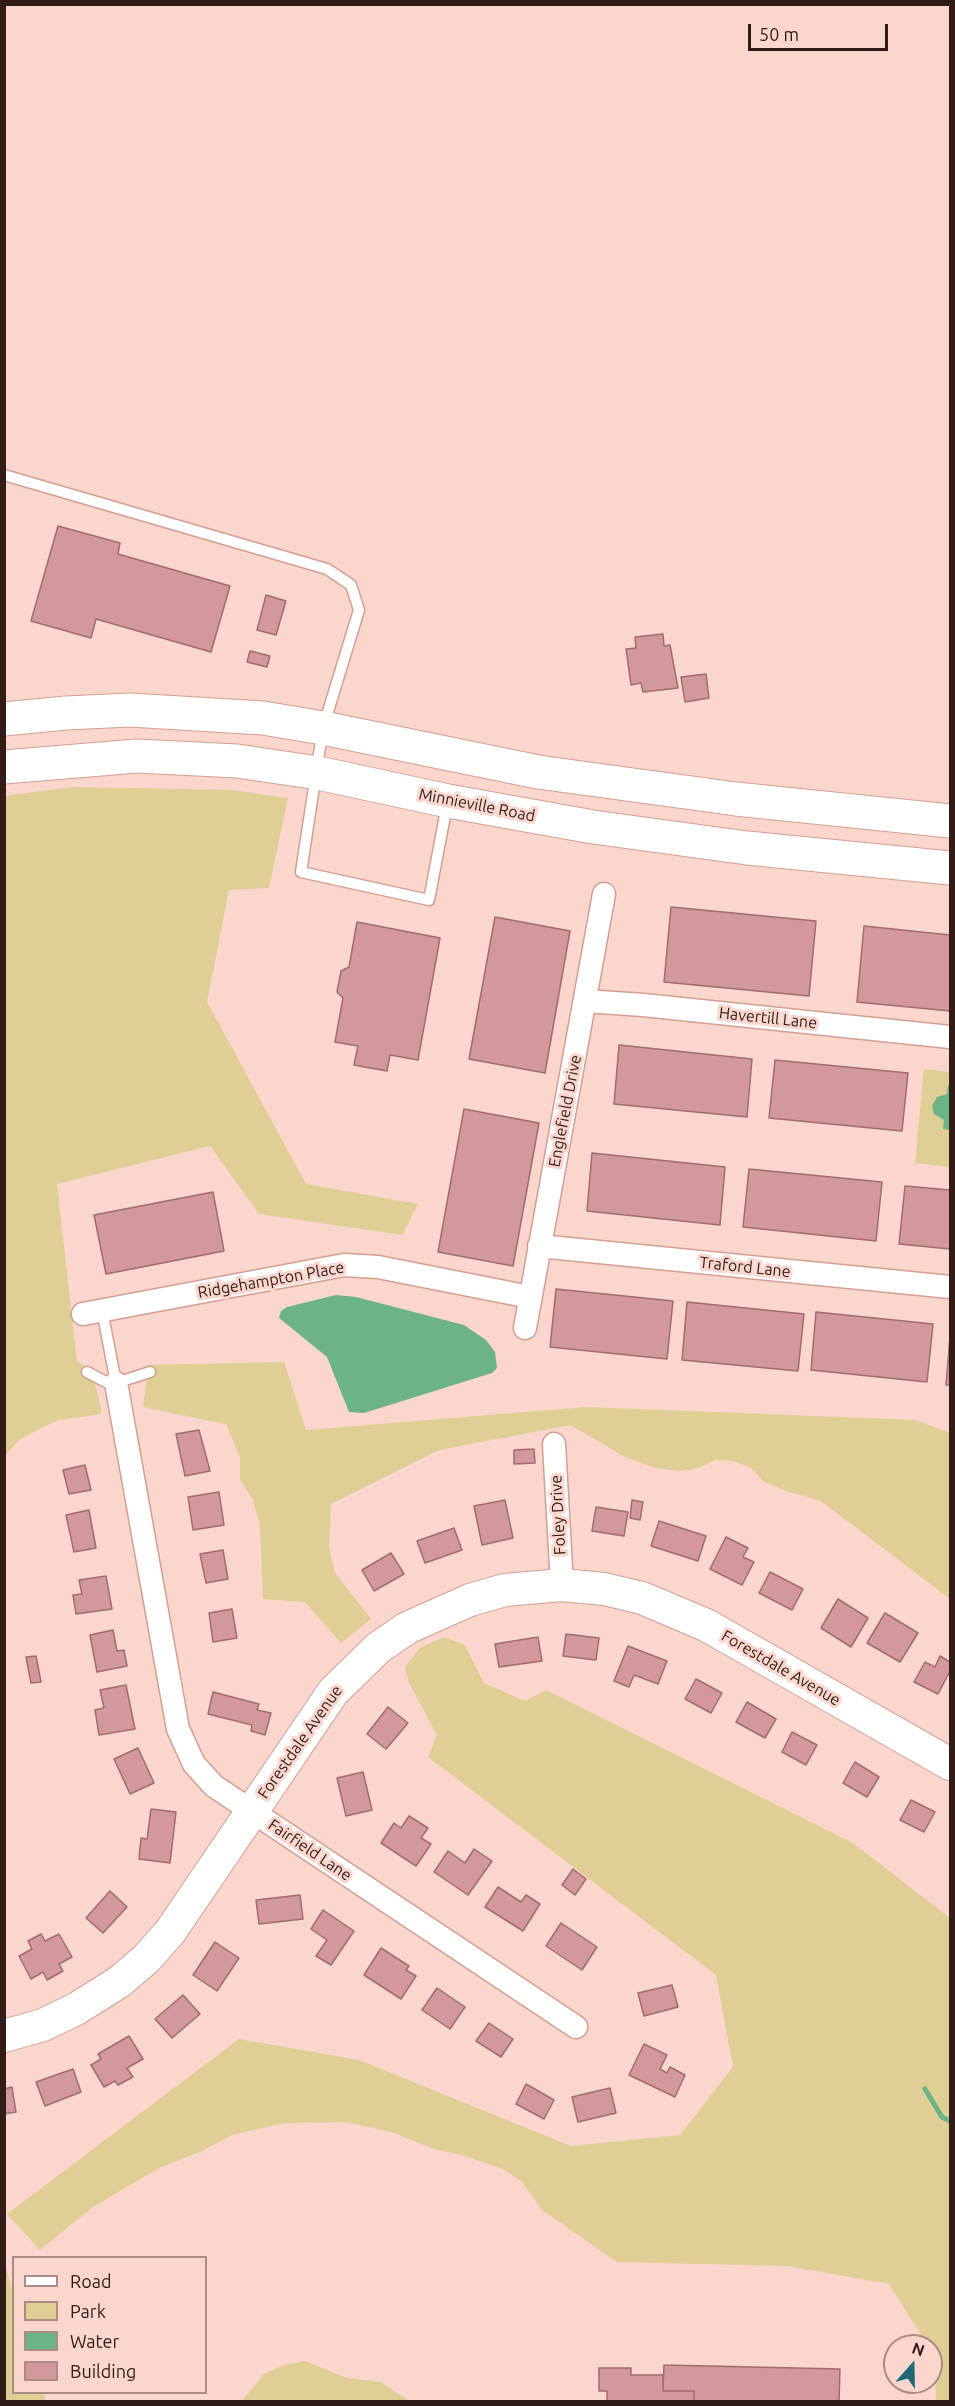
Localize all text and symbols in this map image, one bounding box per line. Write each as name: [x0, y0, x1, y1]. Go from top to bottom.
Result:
scale bar: [751, 12, 890, 50]
text: 50 m: [759, 24, 799, 44]
street label: Minnieville Road: [417, 784, 537, 826]
street label: Havertill Lane: [718, 1003, 818, 1033]
street label: Englefield Drive: [545, 1053, 585, 1169]
street label: Traford Lane: [699, 1253, 791, 1281]
street label: Ridgehampton Place: [196, 1258, 346, 1302]
street label: Foley Drive: [546, 1475, 570, 1555]
street label: Forestdale Avenue: [718, 1626, 844, 1710]
street label: Forestdale Avenue: [254, 1682, 346, 1802]
street label: Fairfield Lane: [265, 1815, 355, 1885]
legend: [12, 2256, 207, 2394]
text: Road: [70, 2271, 112, 2291]
text: Park: [70, 2301, 106, 2321]
text: Water: [70, 2331, 119, 2351]
north arrow: [883, 2334, 943, 2394]
text: N: [910, 2338, 927, 2359]
text: Building: [70, 2361, 136, 2381]

